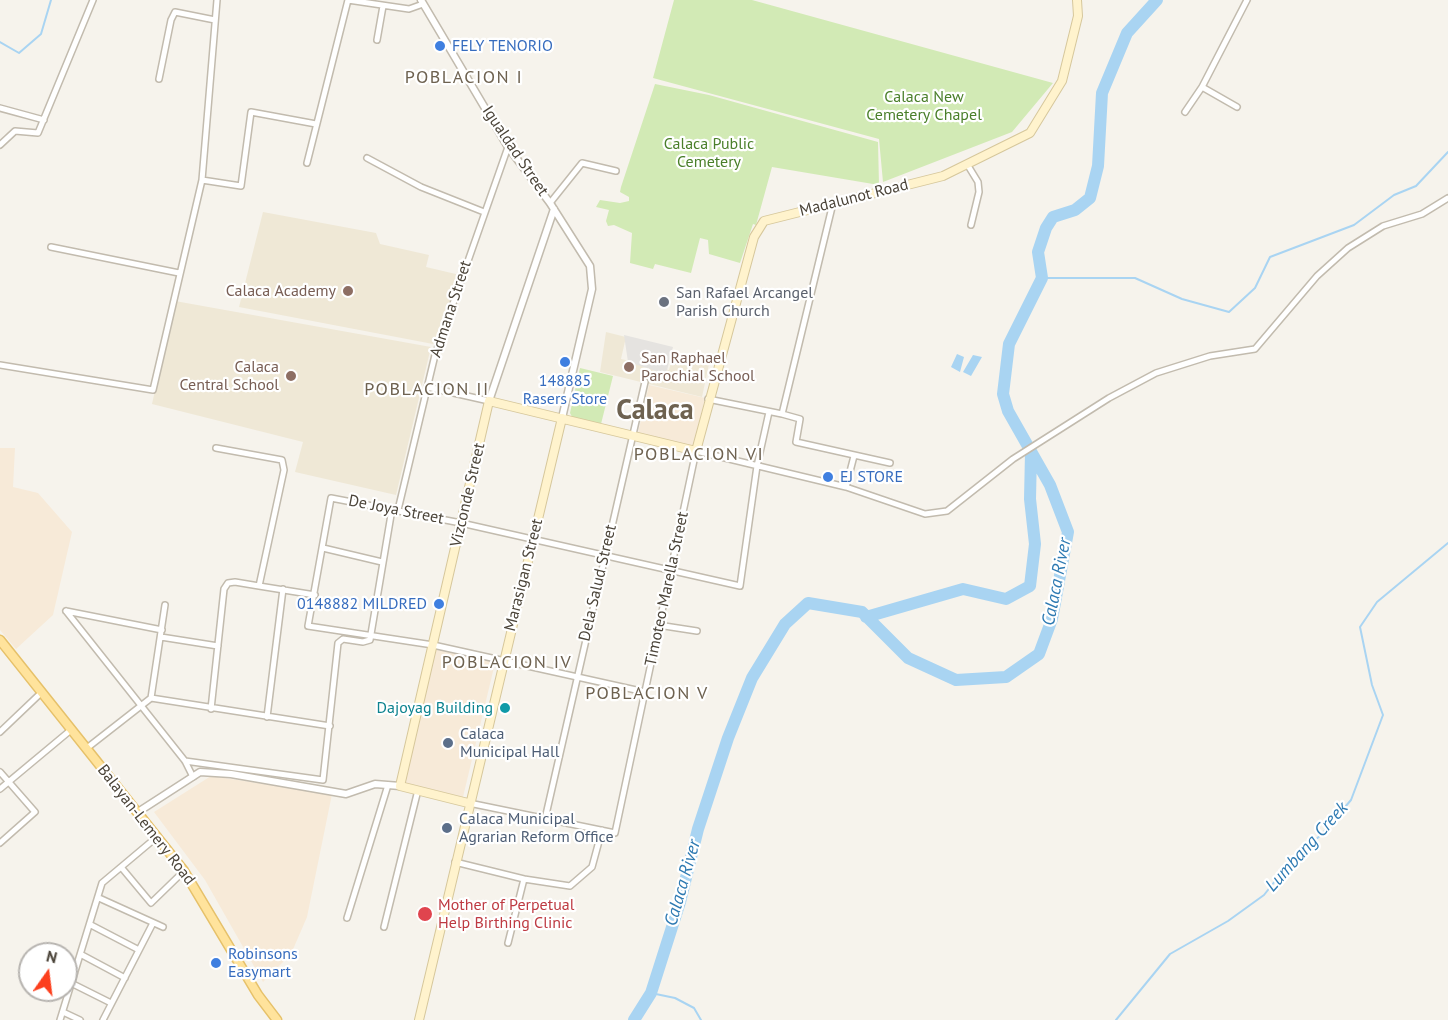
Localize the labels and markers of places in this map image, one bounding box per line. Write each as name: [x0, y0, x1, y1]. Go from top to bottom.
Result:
place label: FELY TENORIO: [452, 36, 553, 56]
marker: FELY TENORIO: [433, 39, 447, 53]
place label: Calaca Academy: [226, 281, 336, 301]
place label: San Rafael Arcangel Parish Church: [676, 283, 813, 321]
marker: Calaca Academy: [341, 284, 355, 298]
marker: San Rafael Arcangel Parish Church: [657, 295, 671, 309]
place label: San Raphael Parochial School: [641, 348, 755, 386]
marker: 148885 Rasers Store: [558, 355, 572, 369]
place label: Calaca Central School: [180, 357, 279, 395]
marker: San Raphael Parochial School: [622, 360, 636, 374]
marker: Calaca Central School: [284, 369, 298, 383]
place label: 148885 Rasers Store: [523, 371, 607, 409]
place label: EJ STORE: [840, 467, 903, 487]
marker: EJ STORE: [821, 470, 835, 484]
place label: 0148882 MILDRED: [297, 594, 427, 614]
marker: 0148882 MILDRED: [432, 597, 446, 611]
place label: Dajoyag Building: [377, 698, 493, 718]
marker: Dajoyag Building: [498, 701, 512, 715]
place label: Calaca Municipal Hall: [460, 724, 559, 762]
marker: Calaca Municipal Hall: [441, 736, 455, 750]
place label: Calaca Municipal Agrarian Reform Office: [459, 809, 614, 847]
marker: Calaca Municipal Agrarian Reform Office: [440, 821, 454, 835]
place label: Mother of Perpetual Help Birthing Clinic: [438, 895, 574, 933]
marker: Mother of Perpetual Help Birthing Clinic: [416, 905, 434, 923]
place label: Robinsons Easymart: [228, 944, 298, 982]
marker: Robinsons Easymart: [209, 956, 223, 970]

